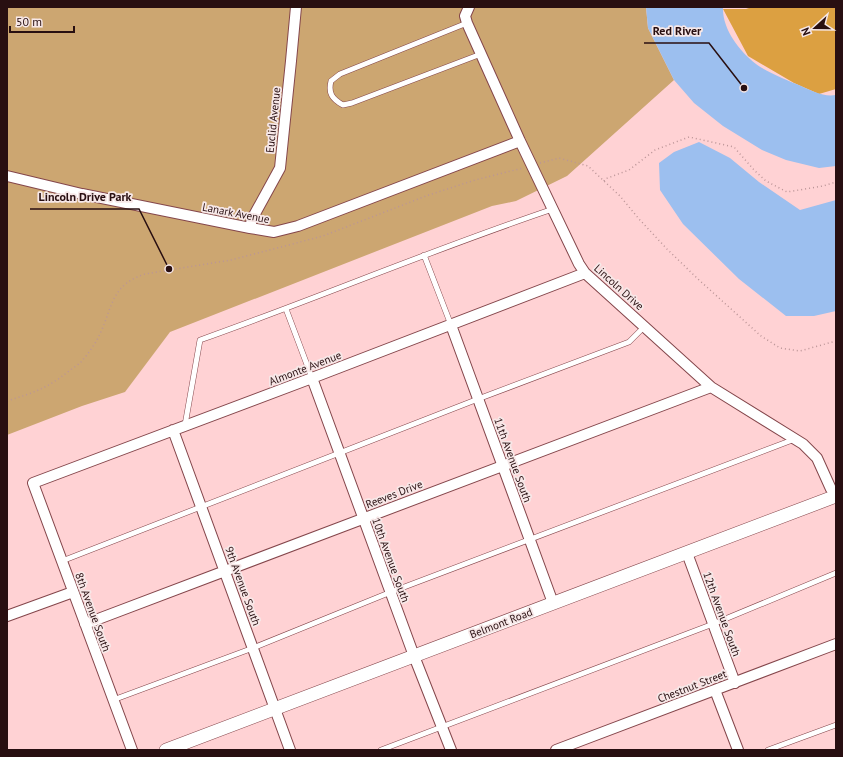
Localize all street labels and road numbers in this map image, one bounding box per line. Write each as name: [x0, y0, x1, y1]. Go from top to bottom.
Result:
street label: Euclid Avenue: [263, 86, 283, 153]
street label: Lanark Avenue: [201, 200, 271, 226]
street label: Lincoln Drive: [591, 261, 647, 313]
street label: Almonte Avenue: [267, 348, 344, 388]
street label: 11th Avenue South: [491, 416, 535, 504]
street label: Reeves Drive: [364, 477, 425, 511]
street label: 10th Avenue South: [369, 516, 413, 604]
street label: 9th Avenue South: [222, 545, 264, 627]
street label: 12th Avenue South: [700, 570, 744, 658]
street label: 8th Avenue South: [72, 571, 114, 653]
street label: Belmont Road: [468, 605, 534, 641]
street label: Chestnut Street: [655, 666, 729, 706]

